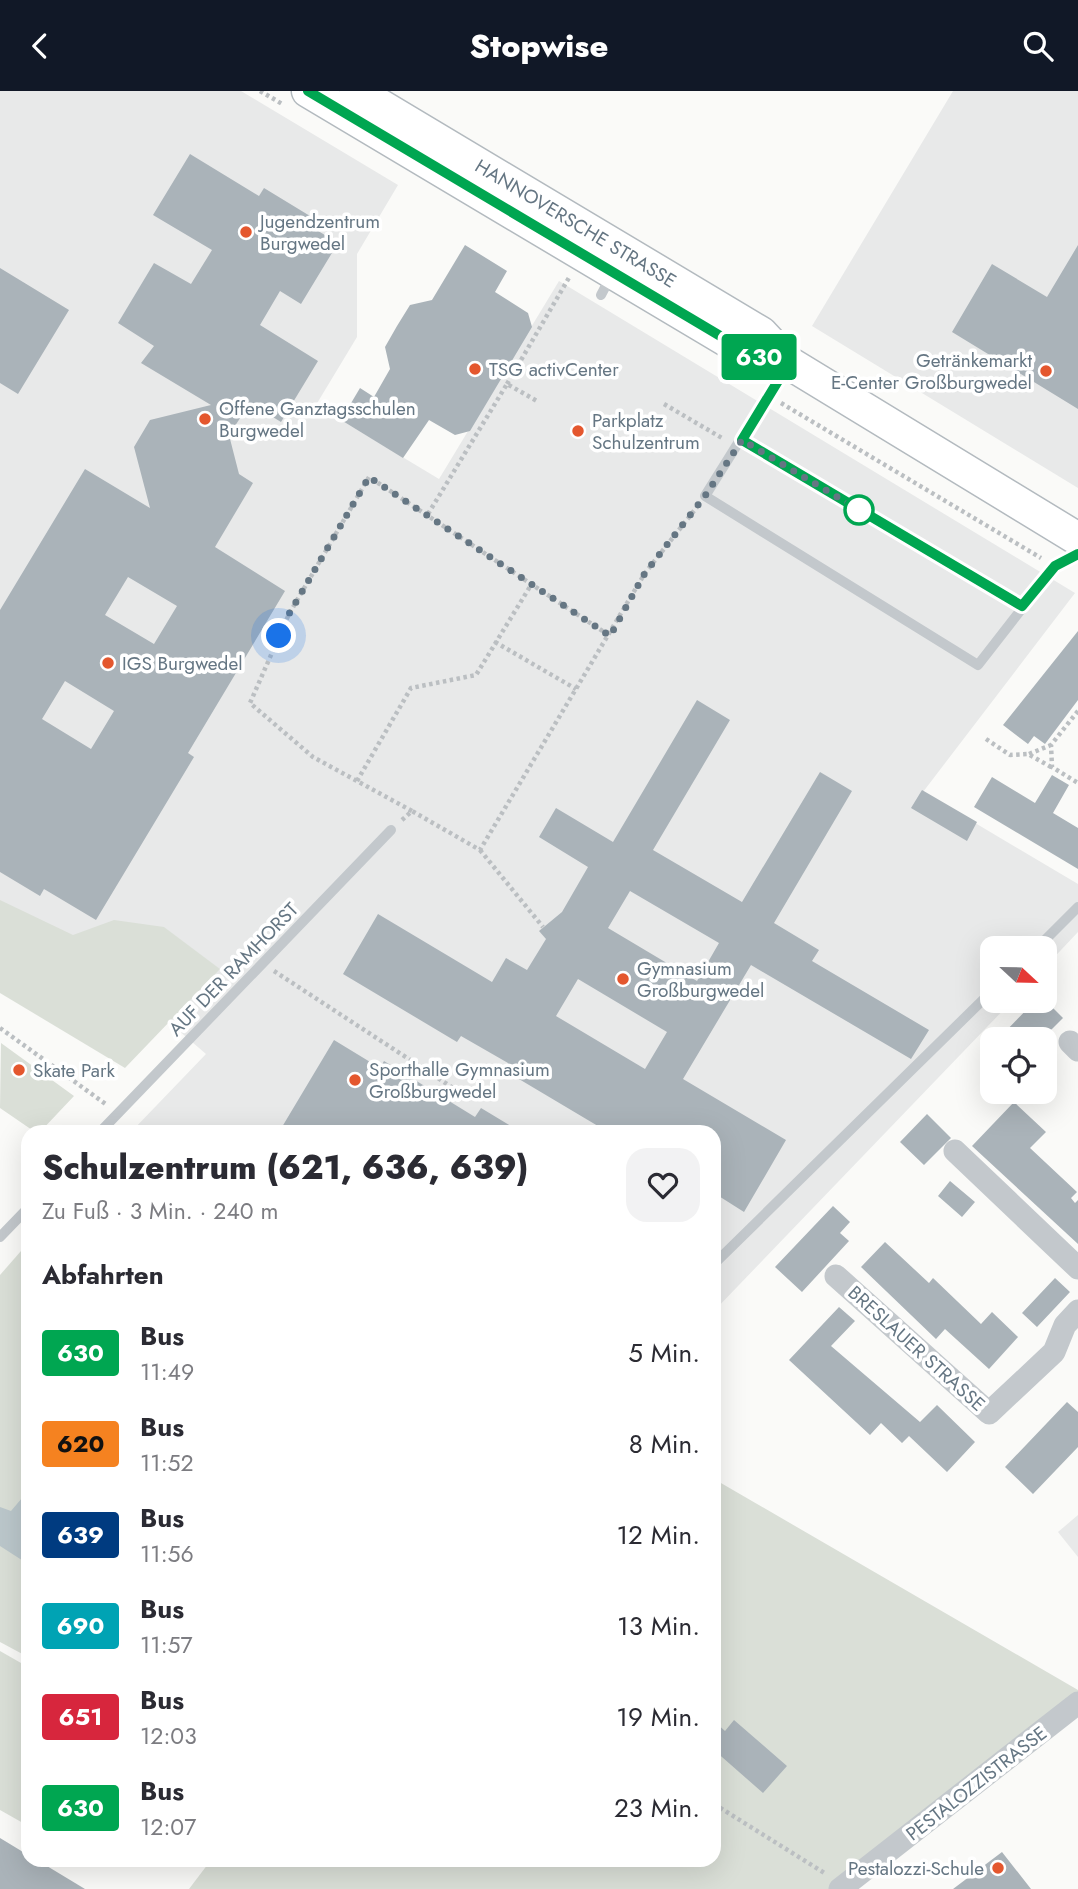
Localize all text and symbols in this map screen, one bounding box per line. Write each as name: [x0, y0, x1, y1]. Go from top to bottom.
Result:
text: Stopwise: [470, 23, 608, 69]
icon: back: [21, 27, 59, 65]
icon: search: [1019, 27, 1057, 65]
street label: HANNOVERSCHE STRASSE: [470, 152, 681, 294]
place label: Jugendzentrum Burgwedel: [257, 208, 380, 257]
marker: Jugendzentrum Burgwedel: [238, 224, 254, 240]
line badge: 630: [719, 334, 799, 380]
text: 630: [736, 339, 782, 374]
place label: Getränkemarkt E-Center Großburgwedel: [831, 347, 1032, 396]
place label: TSG activCenter: [489, 356, 619, 383]
marker: TSG activCenter: [467, 361, 483, 377]
marker: Getränkemarkt E-Center Großburgwedel: [1038, 363, 1054, 379]
place label: Offene Ganztagsschulen Burgwedel: [219, 395, 416, 444]
place label: Parkplatz Schulzentrum: [592, 407, 700, 456]
marker: Offene Ganztagsschulen Burgwedel: [197, 411, 213, 427]
marker: Parkplatz Schulzentrum: [570, 423, 586, 439]
unlabelled marker: [844, 495, 874, 525]
your location: [261, 618, 296, 653]
place label: IGS Burgwedel: [122, 650, 243, 677]
marker: IGS Burgwedel: [100, 655, 116, 671]
street label: AUF DER RAMHORST: [162, 896, 304, 1042]
north arrow: [980, 936, 1057, 1013]
map controls: [980, 936, 1057, 1104]
place label: Gymnasium Großburgwedel: [637, 955, 764, 1004]
marker: Gymnasium Großburgwedel: [615, 971, 631, 987]
button: locate: [980, 1027, 1057, 1104]
place label: Sporthalle Gymnasium Großburgwedel: [369, 1056, 550, 1105]
place label: Skate Park: [33, 1057, 115, 1084]
marker: Skate Park: [11, 1062, 27, 1078]
marker: Sporthalle Gymnasium Großburgwedel: [347, 1072, 363, 1088]
text: Schulzentrum (621, 636, 639): [42, 1144, 528, 1191]
button: heart: [626, 1148, 700, 1222]
text: Zu Fuß · 3 Min. · 240 m: [42, 1194, 279, 1228]
text: Abfahrten: [42, 1256, 164, 1294]
street label: BRESLAUER STRASSE: [842, 1279, 991, 1417]
text: Bus: [140, 1317, 184, 1355]
text: 5 Min.: [628, 1334, 700, 1372]
text: 630: [57, 1335, 104, 1370]
text: 11:49: [140, 1355, 194, 1389]
text: Bus: [140, 1408, 184, 1446]
text: 8 Min.: [629, 1425, 700, 1463]
text: 620: [57, 1426, 104, 1461]
text: 11:52: [140, 1446, 194, 1480]
text: Bus: [140, 1499, 184, 1537]
text: 12 Min.: [616, 1516, 700, 1554]
text: 639: [57, 1517, 104, 1552]
text: 11:56: [140, 1537, 194, 1571]
text: Bus: [140, 1590, 184, 1628]
text: 13 Min.: [617, 1607, 700, 1645]
text: 690: [57, 1608, 105, 1643]
text: 11:57: [140, 1628, 193, 1662]
text: Bus: [140, 1681, 184, 1719]
text: 19 Min.: [616, 1698, 700, 1736]
text: 651: [59, 1699, 102, 1734]
text: 12:03: [140, 1719, 197, 1753]
street label: PESTALOZZISTRASSE: [900, 1720, 1052, 1847]
text: Bus: [140, 1772, 184, 1810]
text: 23 Min.: [614, 1789, 700, 1827]
text: 630: [57, 1790, 104, 1825]
text: 12:07: [140, 1810, 196, 1844]
place label: Pestalozzi-Schule: [848, 1855, 984, 1882]
marker: Pestalozzi-Schule: [990, 1860, 1006, 1876]

